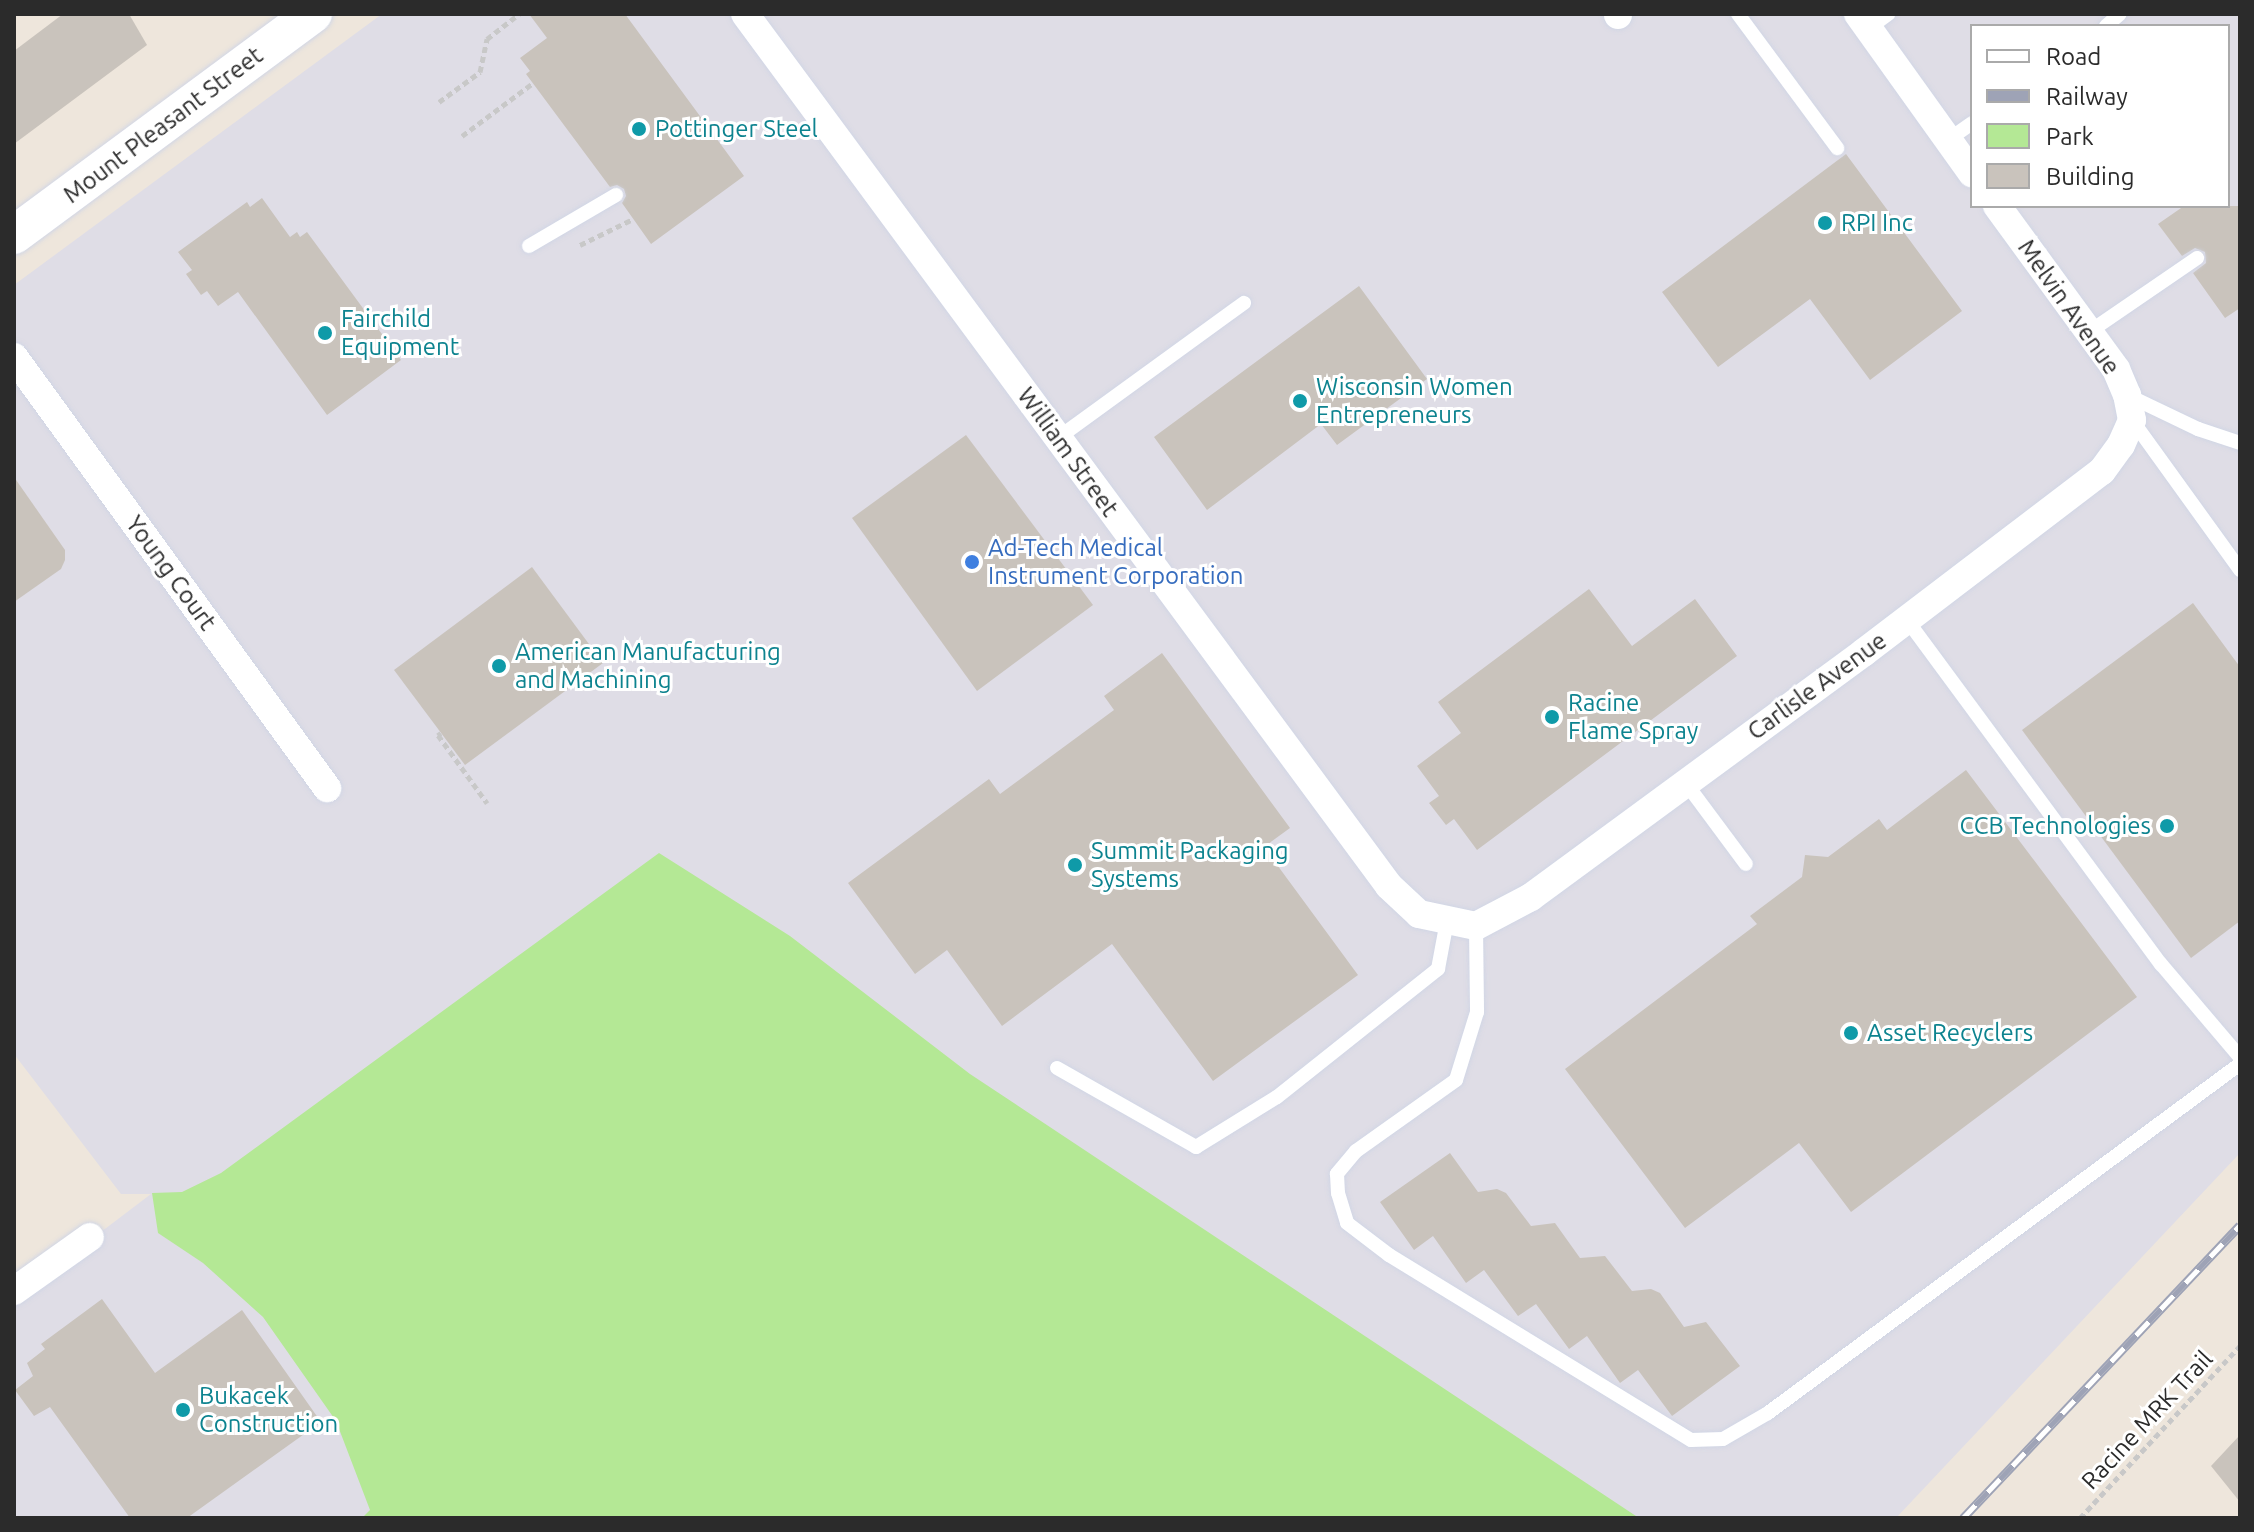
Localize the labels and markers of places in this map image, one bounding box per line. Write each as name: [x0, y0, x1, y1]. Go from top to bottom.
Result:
place label: Pottinger Steel: [655, 115, 818, 143]
marker: Pottinger Steel: [630, 120, 648, 138]
place label: RPI Inc: [1841, 209, 1913, 237]
marker: RPI Inc: [1816, 214, 1834, 232]
place label: Fairchild Equipment: [341, 305, 459, 361]
marker: Fairchild Equipment: [316, 324, 334, 342]
place label: Wisconsin Women Entrepreneurs: [1316, 373, 1513, 429]
marker: Wisconsin Women Entrepreneurs: [1291, 392, 1309, 410]
place label: Ad-Tech Medical Instrument Corporation: [988, 534, 1243, 590]
marker: Ad-Tech Medical Instrument Corporation: [963, 553, 981, 571]
place label: American Manufacturing and Machining: [515, 638, 781, 694]
marker: American Manufacturing and Machining: [490, 657, 508, 675]
place label: Racine Flame Spray: [1568, 689, 1698, 745]
marker: Racine Flame Spray: [1543, 708, 1561, 726]
place label: CCB Technologies: [1959, 812, 2151, 840]
marker: CCB Technologies: [2158, 817, 2176, 835]
place label: Summit Packaging Systems: [1091, 837, 1289, 893]
marker: Summit Packaging Systems: [1066, 856, 1084, 874]
place label: Asset Recyclers: [1867, 1019, 2033, 1047]
marker: Asset Recyclers: [1842, 1024, 1860, 1042]
place label: Bukacek Construction: [199, 1382, 338, 1438]
marker: Bukacek Construction: [174, 1401, 192, 1419]

